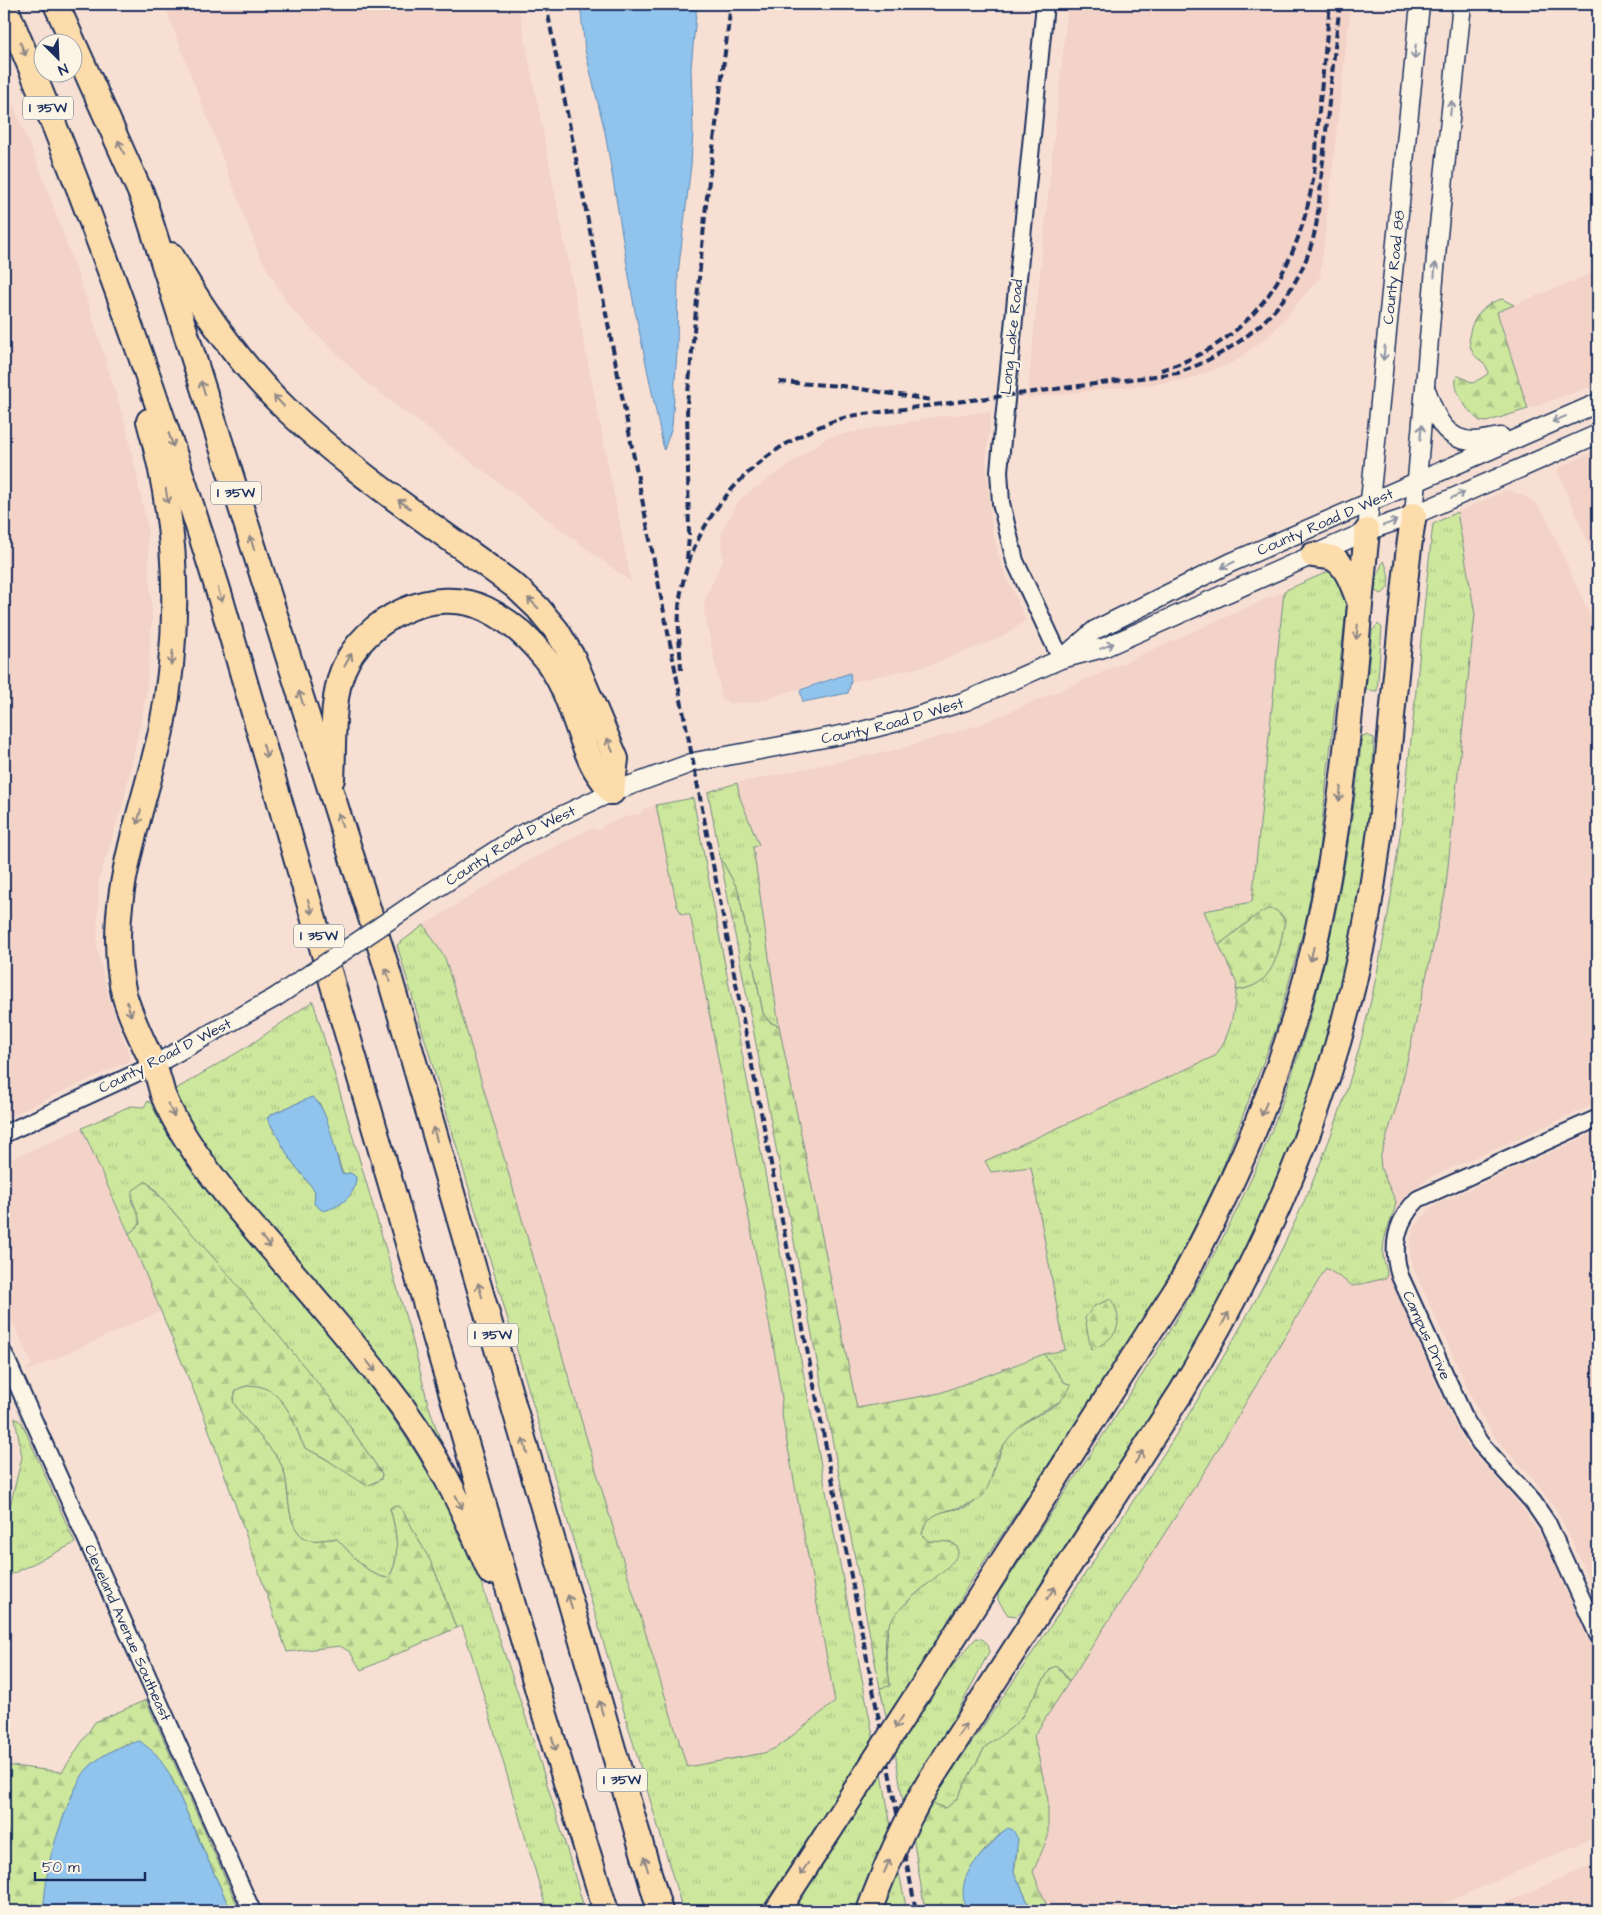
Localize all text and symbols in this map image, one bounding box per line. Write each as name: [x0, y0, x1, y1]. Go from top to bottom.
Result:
north arrow: [32, 32, 82, 82]
one-way arrow: [19, 41, 29, 56]
one-way arrow: [1410, 44, 1420, 60]
text: N: [55, 58, 71, 80]
road number: I 35W: [23, 96, 73, 120]
one-way arrow: [1446, 101, 1456, 117]
one-way arrow: [115, 140, 125, 155]
street label: County Road 88: [1377, 209, 1410, 325]
one-way arrow: [1430, 262, 1440, 278]
street label: Long Lake Road: [996, 278, 1030, 396]
one-way arrow: [1379, 345, 1389, 361]
one-way arrow: [197, 380, 207, 396]
one-way arrow: [273, 395, 285, 408]
one-way arrow: [1552, 415, 1567, 425]
one-way arrow: [1416, 424, 1426, 440]
one-way arrow: [167, 432, 176, 447]
road number: I 35W: [211, 482, 261, 504]
street label: County Road D West: [1254, 483, 1396, 561]
one-way arrow: [162, 488, 172, 504]
one-way arrow: [1450, 489, 1465, 499]
one-way arrow: [397, 499, 411, 509]
one-way arrow: [1382, 518, 1398, 527]
one-way arrow: [246, 535, 256, 551]
one-way arrow: [1221, 560, 1236, 570]
one-way arrow: [215, 587, 225, 603]
one-way arrow: [527, 597, 539, 609]
one-way arrow: [1352, 624, 1362, 640]
one-way arrow: [1099, 641, 1115, 650]
one-way arrow: [167, 650, 177, 666]
one-way arrow: [344, 654, 354, 668]
one-way arrow: [295, 690, 305, 706]
street label: County Road D West: [819, 692, 966, 749]
one-way arrow: [604, 738, 614, 753]
one-way arrow: [261, 743, 270, 759]
one-way arrow: [1335, 785, 1345, 801]
street label: County Road D West: [441, 800, 579, 891]
one-way arrow: [134, 808, 143, 824]
one-way arrow: [334, 812, 344, 828]
one-way arrow: [306, 899, 316, 915]
road number: I 35W: [294, 924, 344, 948]
one-way arrow: [1307, 945, 1316, 961]
one-way arrow: [383, 967, 393, 983]
one-way arrow: [125, 1001, 135, 1017]
street label: County Road D West: [95, 1013, 235, 1099]
one-way arrow: [1259, 1101, 1268, 1116]
one-way arrow: [166, 1103, 176, 1118]
one-way arrow: [429, 1126, 439, 1142]
one-way arrow: [260, 1235, 272, 1248]
one-way arrow: [474, 1282, 484, 1298]
street label: Campus Drive: [1398, 1287, 1456, 1383]
one-way arrow: [1220, 1312, 1230, 1327]
road number: I 35W: [468, 1324, 518, 1346]
one-way arrow: [365, 1359, 376, 1372]
one-way arrow: [519, 1438, 529, 1454]
one-way arrow: [1134, 1450, 1144, 1464]
one-way arrow: [455, 1494, 464, 1509]
street label: Cleveland Avenue Southeast: [79, 1541, 177, 1724]
one-way arrow: [1046, 1587, 1056, 1601]
one-way arrow: [565, 1594, 575, 1610]
one-way arrow: [595, 1701, 605, 1717]
one-way arrow: [894, 1715, 904, 1729]
one-way arrow: [957, 1723, 967, 1737]
one-way arrow: [550, 1736, 560, 1752]
road number: I 35W: [597, 1768, 647, 1792]
scale bar: [35, 1850, 145, 1882]
text: 50 m: [42, 1857, 80, 1878]
one-way arrow: [641, 1857, 651, 1873]
one-way arrow: [882, 1859, 892, 1874]
one-way arrow: [799, 1862, 810, 1876]

